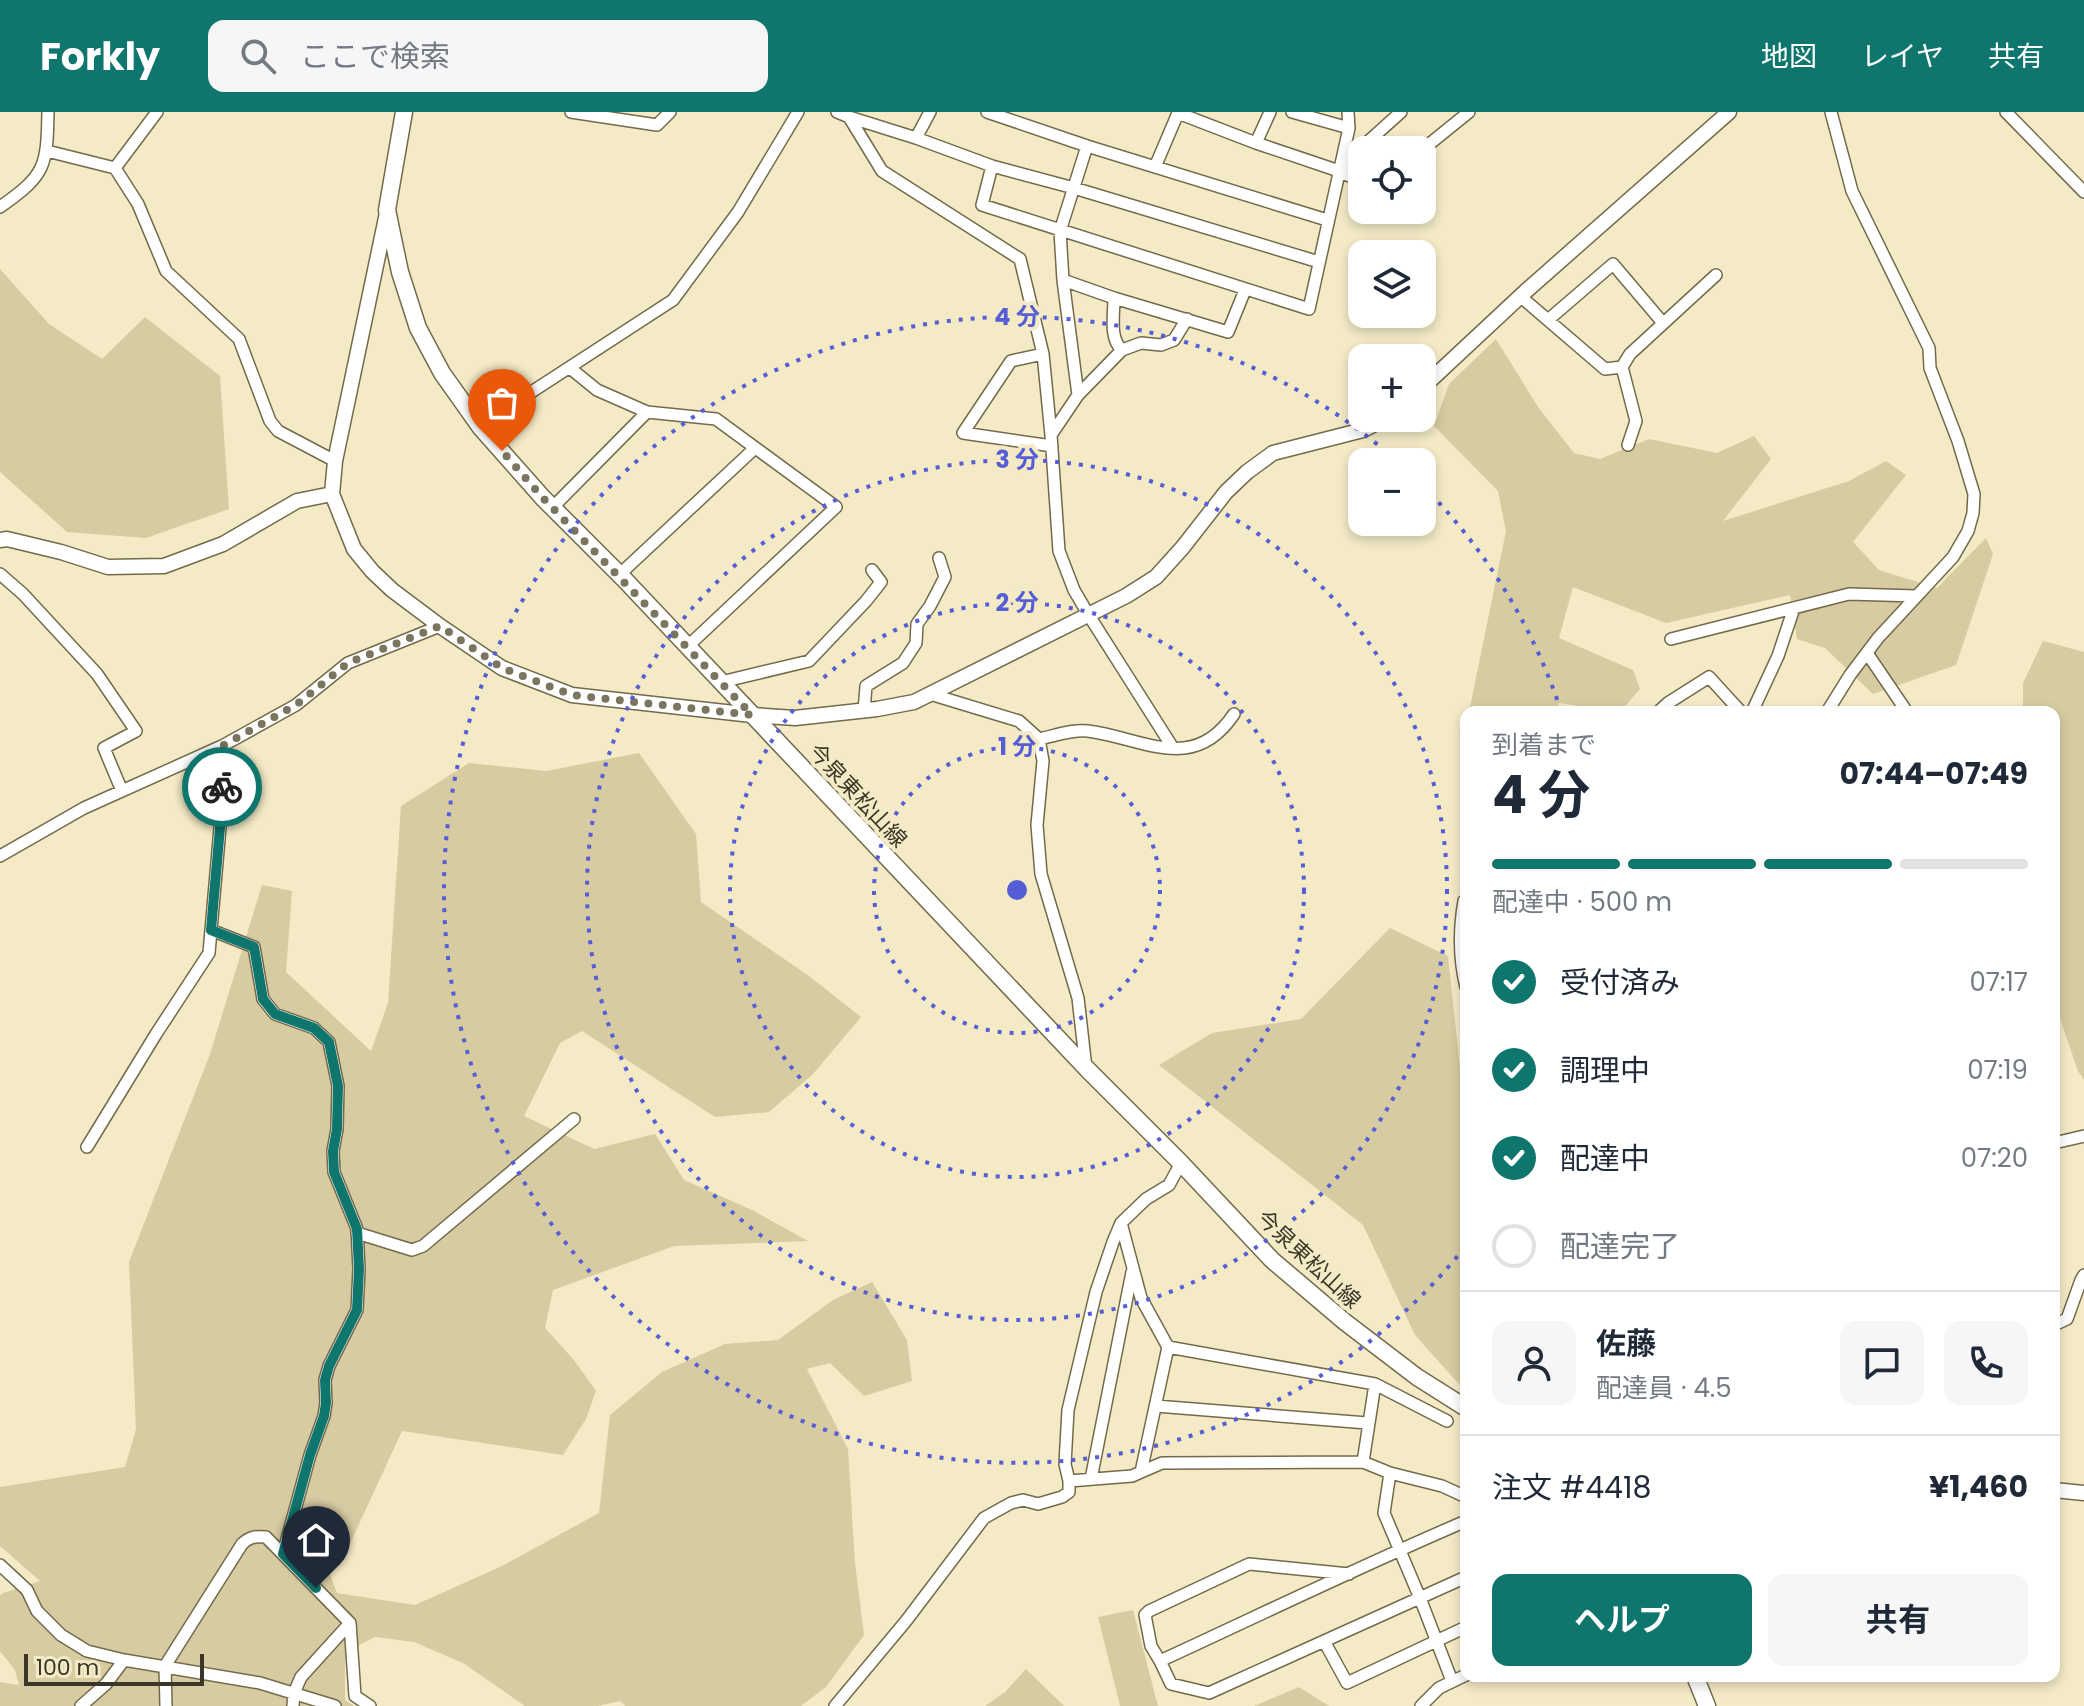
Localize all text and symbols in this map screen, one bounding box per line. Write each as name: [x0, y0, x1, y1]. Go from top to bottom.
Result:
search box: [208, 20, 768, 92]
text: Forkly: [40, 30, 160, 83]
icon: search: [236, 34, 280, 78]
text: ここで検索: [300, 35, 450, 78]
text: 地図: [1761, 37, 1817, 76]
text: レイヤ: [1861, 37, 1944, 76]
text: 共有: [1988, 37, 2044, 76]
map controls: [1348, 136, 1436, 536]
button: locate: [1348, 136, 1436, 224]
button: layers: [1348, 240, 1436, 328]
text: 4 分: [994, 300, 1040, 333]
button: +: [1348, 344, 1436, 432]
pin: [468, 369, 536, 451]
icon: bag: [480, 381, 524, 425]
text: 3 分: [995, 443, 1039, 476]
button: −: [1348, 448, 1436, 536]
text: 2 分: [996, 586, 1038, 619]
text: 到着まで: [1492, 727, 1596, 763]
text: 1 分: [998, 730, 1036, 763]
street label: 今泉東松山線: [801, 736, 914, 854]
courier: [182, 747, 262, 827]
text: 07:44–07:49: [1840, 752, 2028, 795]
text: 4 分: [1492, 758, 1590, 831]
icon: bike: [200, 765, 244, 809]
centre of rings: [1003, 876, 1031, 904]
text: 配達中 · 500 m: [1492, 884, 1672, 920]
icon: check: [1492, 960, 1536, 1004]
text: 受付済み: [1560, 961, 1680, 1004]
text: 07:17: [1969, 964, 2028, 1000]
icon: check: [1492, 1048, 1536, 1092]
text: 調理中: [1560, 1049, 1650, 1092]
text: 07:19: [1967, 1052, 2028, 1088]
icon: check: [1492, 1136, 1536, 1180]
text: 配達中: [1560, 1137, 1650, 1180]
text: 07:20: [1961, 1140, 2028, 1176]
street label: 今泉東松山線: [1250, 1203, 1368, 1316]
text: 配達完了: [1560, 1225, 1680, 1268]
button: person: [1492, 1321, 1576, 1405]
button: chat: [1840, 1321, 1924, 1405]
button: phone: [1944, 1321, 2028, 1405]
text: 佐藤: [1596, 1322, 1656, 1365]
text: 配達員 · 4.5: [1596, 1370, 1732, 1406]
text: ¥1,460: [1929, 1465, 2028, 1508]
text: 注文 #4418: [1492, 1466, 1651, 1509]
pin: [282, 1506, 350, 1588]
icon: home: [294, 1518, 338, 1562]
button: ヘルプ: [1492, 1574, 1752, 1666]
button: 共有: [1768, 1574, 2028, 1666]
scale bar: [24, 1650, 204, 1686]
text: 100 m: [36, 1652, 99, 1683]

